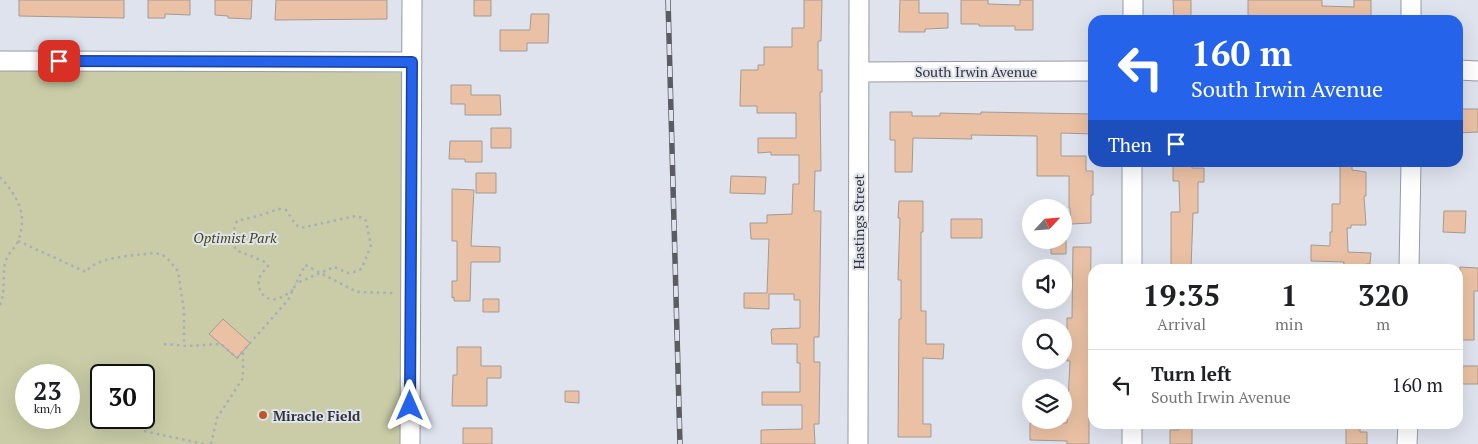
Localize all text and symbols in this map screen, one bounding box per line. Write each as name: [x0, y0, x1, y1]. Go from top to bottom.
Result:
text: 160 m: [1191, 30, 1292, 76]
icon: left: [1108, 35, 1173, 100]
pin: [38, 40, 80, 82]
icon: arrive: [45, 47, 73, 75]
street label: South Irwin Avenue: [915, 62, 1037, 81]
text: South Irwin Avenue: [1191, 74, 1383, 103]
icon: arrive: [1162, 130, 1190, 158]
text: Then: [1108, 132, 1152, 157]
street label: Hastings Street: [849, 174, 868, 270]
north arrow: [1022, 199, 1072, 249]
map controls: [1022, 199, 1072, 429]
park label: Optimist Park: [193, 228, 277, 247]
button: sound: [1022, 259, 1072, 309]
text: 19:35: [1142, 275, 1221, 315]
text: 1: [1281, 275, 1298, 315]
text: 320: [1358, 275, 1409, 315]
text: Arrival: [1157, 313, 1206, 335]
text: min: [1275, 313, 1303, 335]
text: m: [1376, 313, 1390, 335]
button: search: [1022, 319, 1072, 369]
text: Turn left: [1151, 361, 1232, 386]
speed limit sign: 30: [90, 364, 155, 429]
icon: left: [1108, 371, 1136, 399]
text: 160 m: [1392, 372, 1443, 397]
text: 23: [33, 374, 62, 407]
position arrow: [383, 379, 435, 431]
button: layers: [1022, 379, 1072, 429]
text: South Irwin Avenue: [1151, 386, 1291, 408]
text: km/h: [34, 401, 61, 416]
place label: Miracle Field: [273, 406, 361, 425]
marker: Miracle Field: [257, 409, 269, 421]

